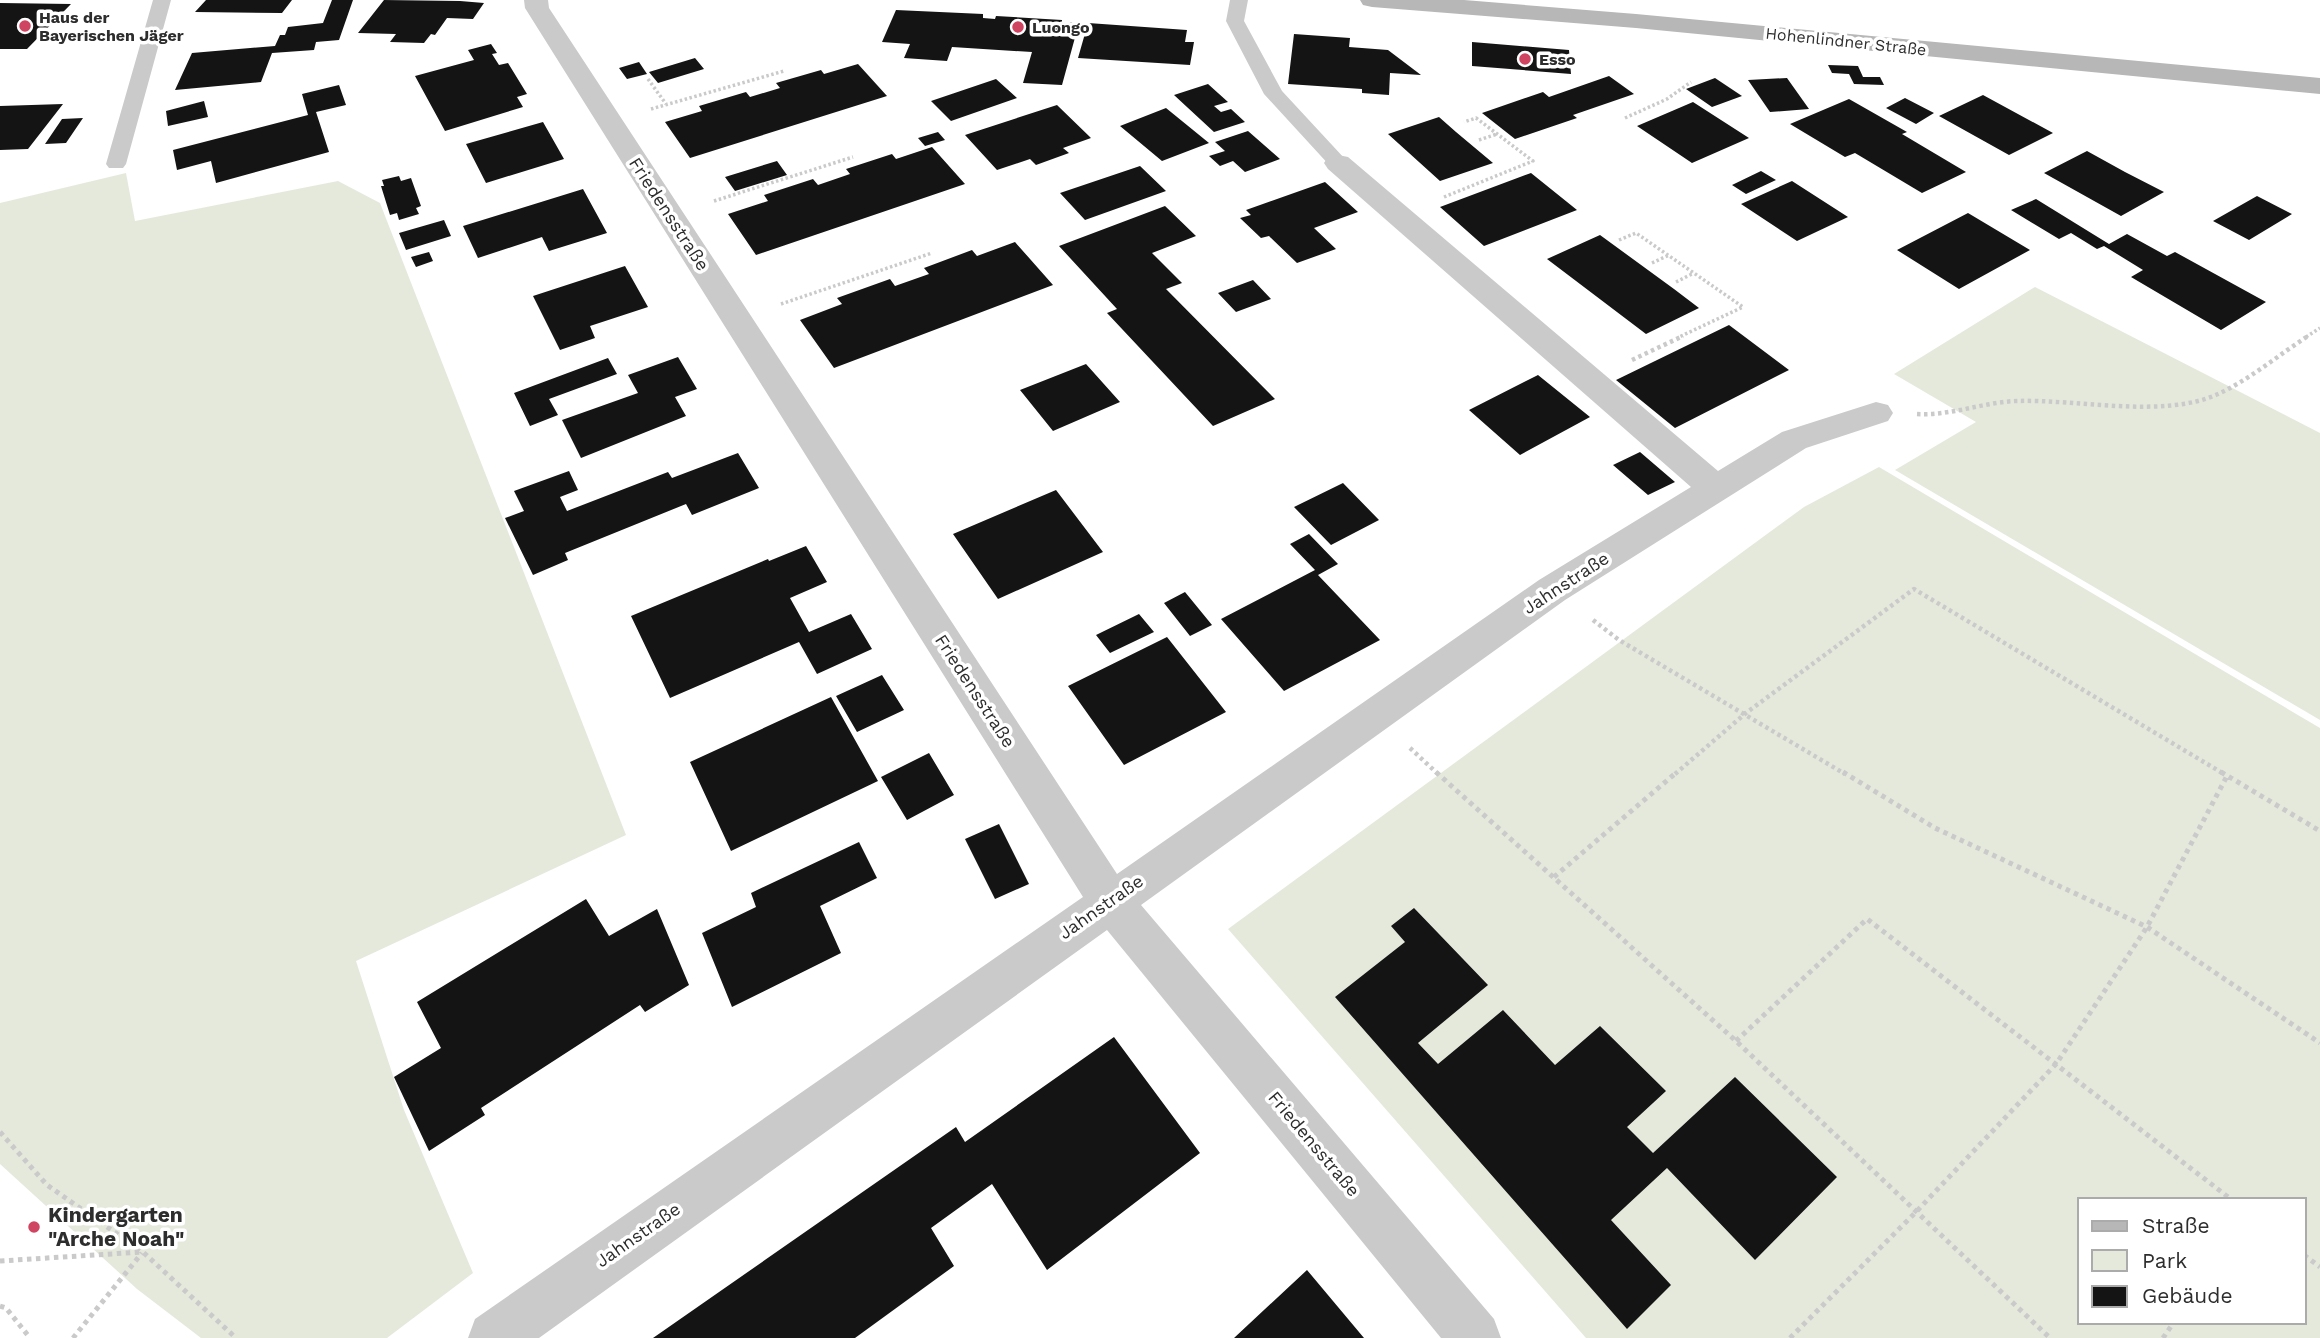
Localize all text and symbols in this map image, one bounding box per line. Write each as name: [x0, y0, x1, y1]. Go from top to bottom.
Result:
place label: Haus der Bayerischen Jäger: [39, 8, 184, 45]
marker: Haus der Bayerischen Jäger: [17, 18, 33, 34]
place label: Luongo: [1032, 18, 1090, 37]
marker: Luongo: [1010, 19, 1026, 35]
street label: Hohenlindner Straße: [1765, 24, 1927, 59]
place label: Esso: [1539, 50, 1576, 69]
marker: Esso: [1517, 51, 1533, 67]
street label: Friedensstraße: [625, 153, 714, 274]
street label: Jahnstraße: [1519, 547, 1613, 618]
street label: Friedensstraße: [931, 630, 1020, 751]
street label: Jahnstraße: [1054, 870, 1147, 943]
street label: Friedensstraße: [1264, 1087, 1364, 1201]
street label: Jahnstraße: [591, 1198, 684, 1271]
legend: [2078, 1198, 2306, 1324]
place label: Kindergarten "Arche Noah": [48, 1202, 184, 1251]
text: Straße: [2142, 1213, 2210, 1238]
marker: Kindergarten "Arche Noah": [26, 1219, 42, 1235]
text: Park: [2142, 1248, 2187, 1273]
text: Gebäude: [2142, 1283, 2233, 1308]

